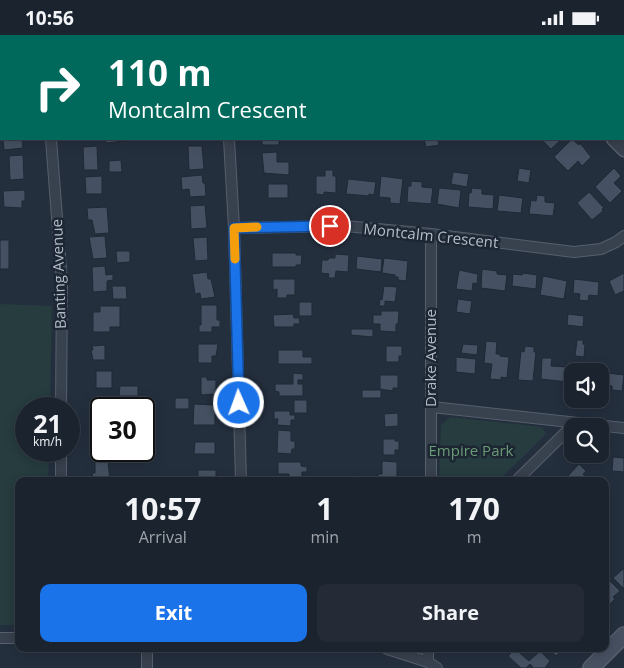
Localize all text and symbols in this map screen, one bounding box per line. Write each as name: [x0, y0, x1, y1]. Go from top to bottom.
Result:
text: 10:56: [25, 5, 74, 31]
text: 110 m: [108, 49, 212, 96]
icon: right: [25, 55, 90, 120]
text: Montcalm Crescent: [108, 94, 307, 124]
pin: [309, 205, 351, 247]
icon: arrive: [316, 212, 344, 240]
street label: Montcalm Crescent: [363, 218, 500, 252]
street label: Banting Avenue: [46, 219, 70, 329]
street label: Drake Avenue: [420, 309, 440, 407]
map controls: [564, 363, 609, 463]
button: sound: [564, 363, 609, 408]
position arrow: [212, 376, 264, 428]
speed limit sign: 30: [90, 397, 155, 462]
text: 21: [33, 406, 62, 440]
button: search: [564, 418, 609, 463]
text: km/h: [33, 433, 62, 450]
park label: Empire Park: [428, 440, 514, 460]
text: 10:57: [124, 488, 201, 529]
text: 1: [316, 488, 333, 529]
text: 170: [448, 488, 500, 529]
text: Arrival: [139, 526, 187, 548]
text: min: [311, 526, 339, 548]
text: m: [467, 526, 482, 548]
button: Exit: [40, 584, 307, 642]
button: Share: [317, 584, 584, 642]

